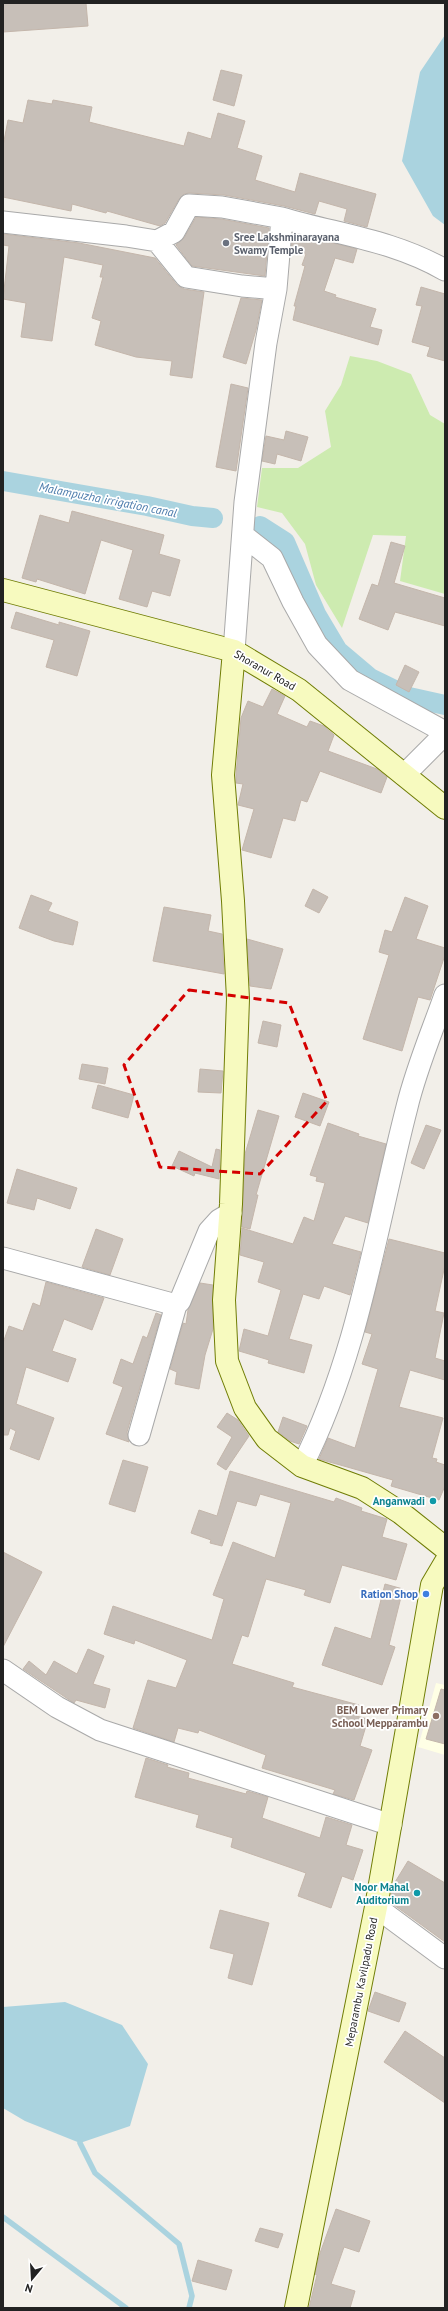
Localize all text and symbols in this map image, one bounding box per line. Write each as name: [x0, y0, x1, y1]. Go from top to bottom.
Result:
place label: Sree Lakshminarayana Swamy Temple: [234, 230, 340, 257]
marker: Sree Lakshminarayana Swamy Temple: [221, 238, 231, 248]
water label: Malampuzha irrigation canal: [38, 479, 179, 520]
street label: Shoranur Road: [232, 647, 298, 693]
place label: Anganwadi: [373, 1494, 425, 1508]
marker: Anganwadi: [428, 1496, 438, 1506]
place label: Ration Shop: [361, 1587, 418, 1601]
marker: Ration Shop: [421, 1589, 431, 1599]
place label: BEM Lower Primary School Mepparambu: [332, 1703, 429, 1730]
marker: BEM Lower Primary School Mepparambu: [431, 1711, 441, 1721]
place label: Noor Mahal Auditorium: [354, 1880, 410, 1907]
marker: Noor Mahal Auditorium: [412, 1888, 422, 1898]
street label: Meparambu Kavilpadu Road: [342, 1916, 380, 2048]
north arrow: [12, 2259, 52, 2299]
text: N: [23, 2281, 35, 2296]

